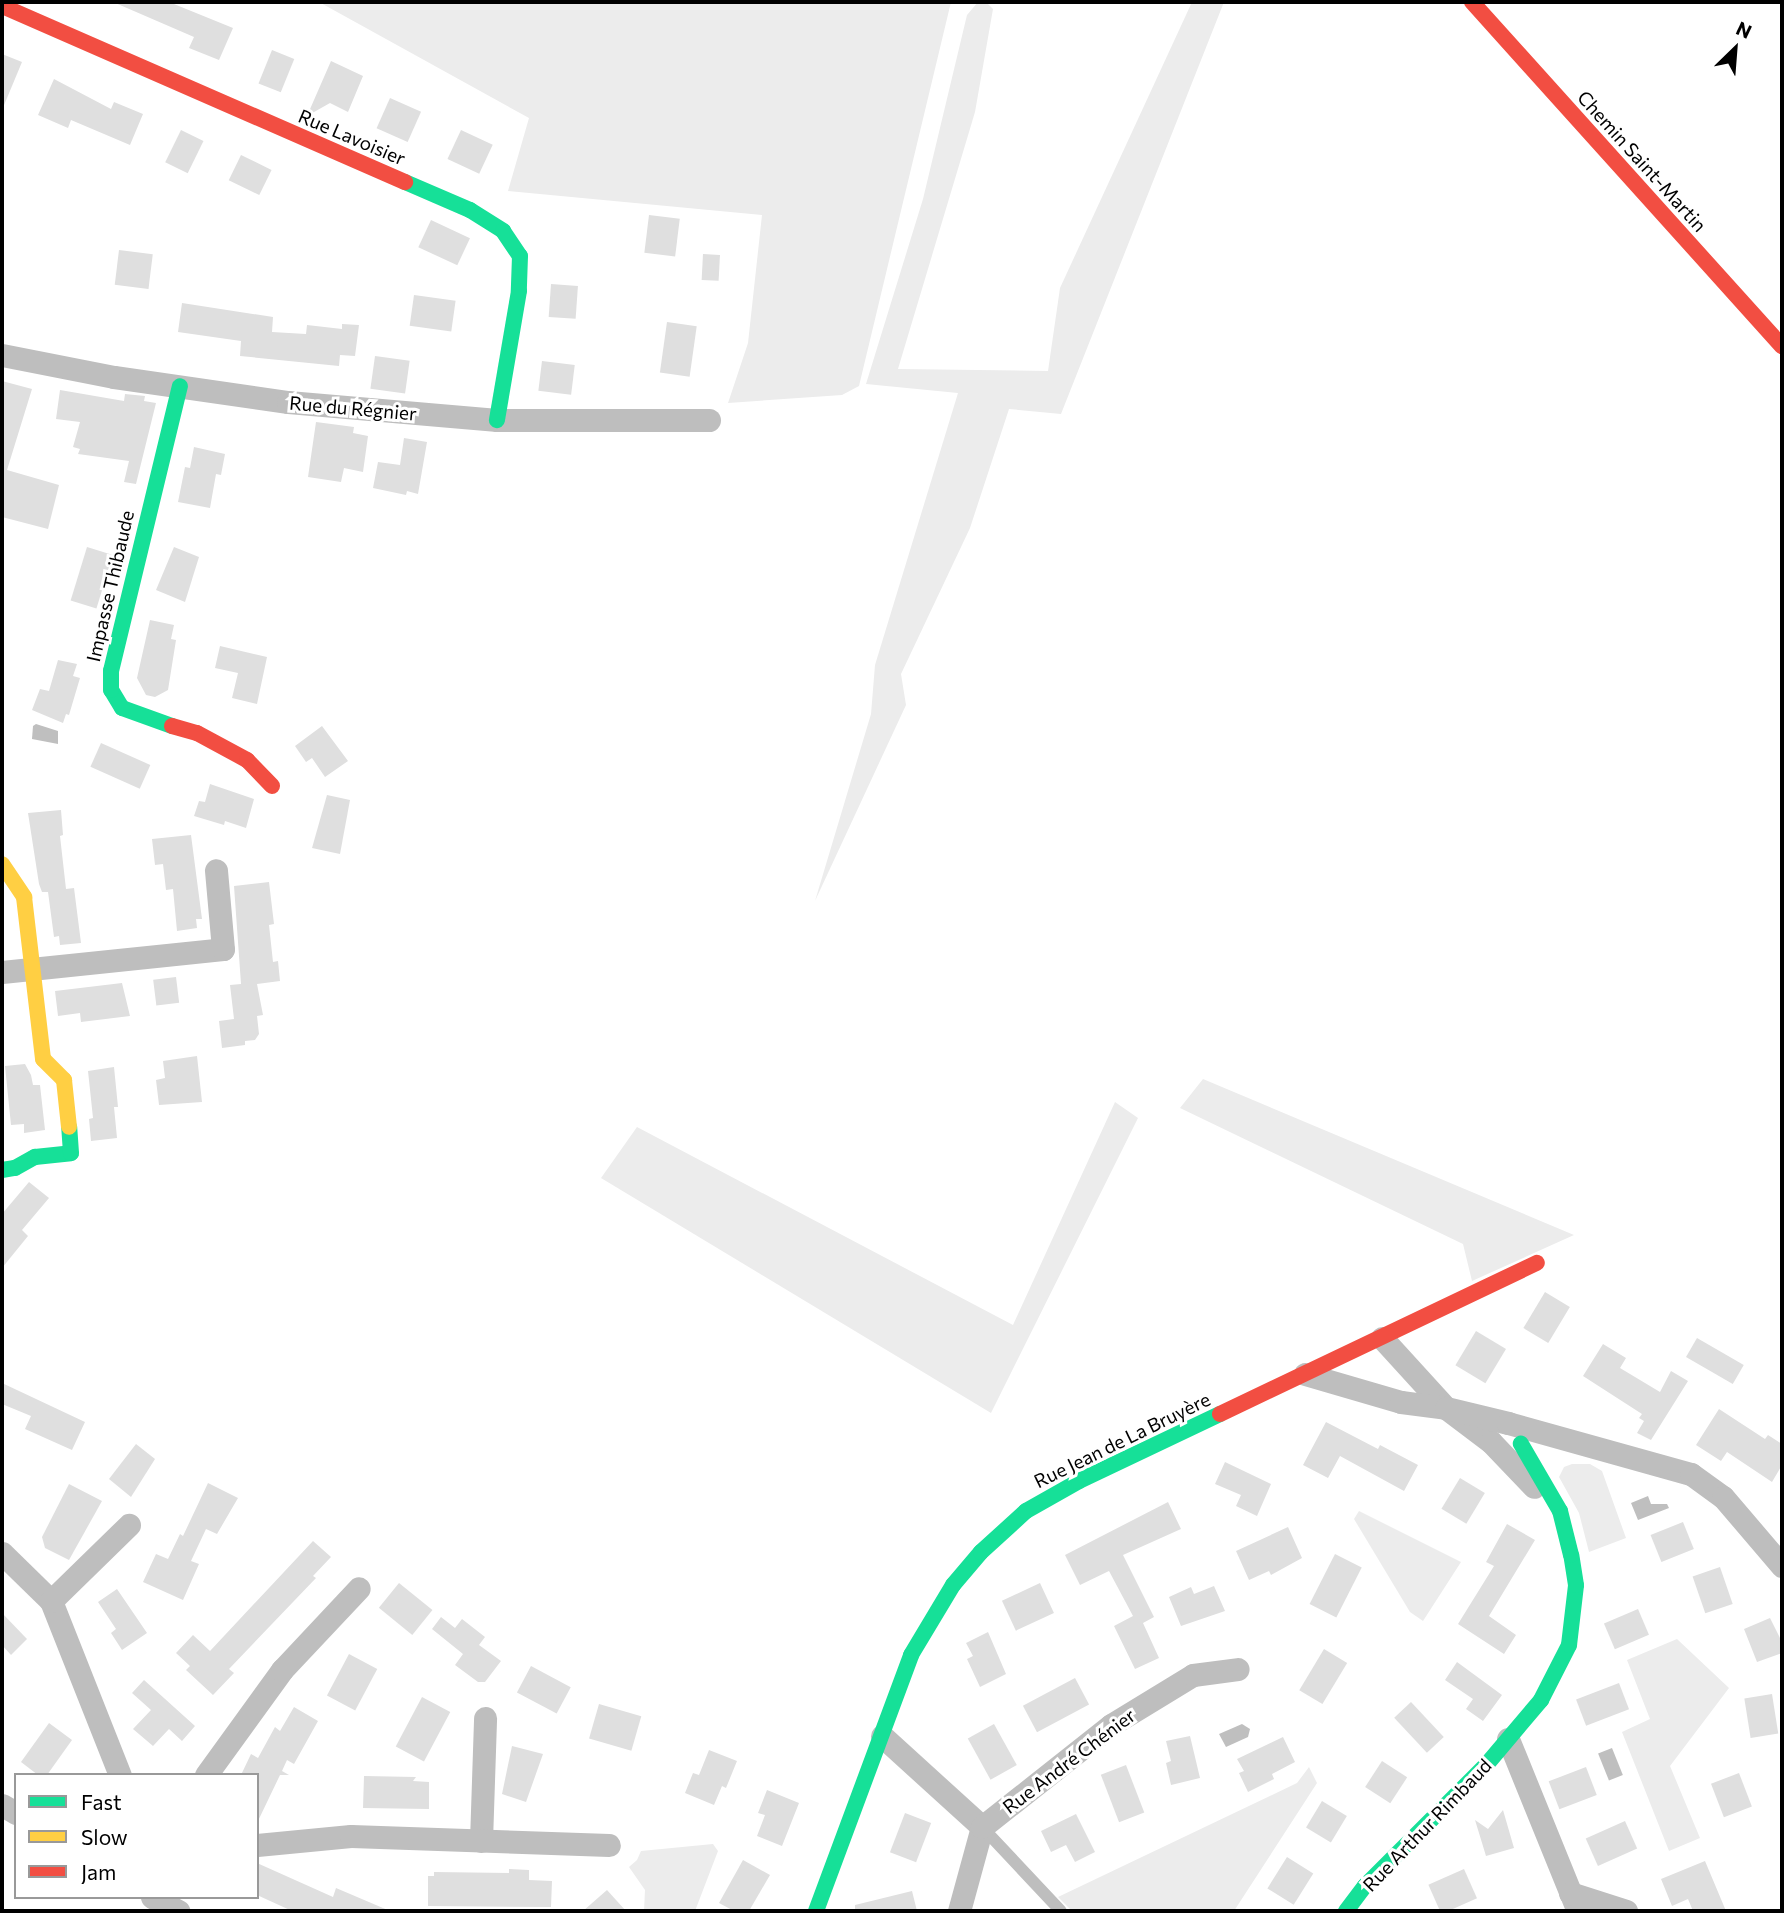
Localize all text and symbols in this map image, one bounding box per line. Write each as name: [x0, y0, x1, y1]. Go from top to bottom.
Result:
north arrow: [1700, 14, 1770, 84]
text: N: [1733, 16, 1755, 43]
street label: Chemin Saint-Martin: [1573, 86, 1711, 236]
street label: Rue Lavoisier: [295, 104, 409, 170]
street label: Rue du Régnier: [288, 391, 418, 425]
street label: Impasse Thibaude: [81, 508, 139, 664]
street label: Rue Jean de La Bruyère: [1030, 1387, 1214, 1493]
street label: Rue André Chénier: [998, 1704, 1140, 1818]
street label: Rue Arthur Rimbaud: [1358, 1754, 1496, 1896]
legend: [14, 1773, 259, 1899]
text: Fast: [81, 1789, 122, 1814]
text: Slow: [81, 1824, 128, 1849]
text: Jam: [81, 1859, 116, 1884]

